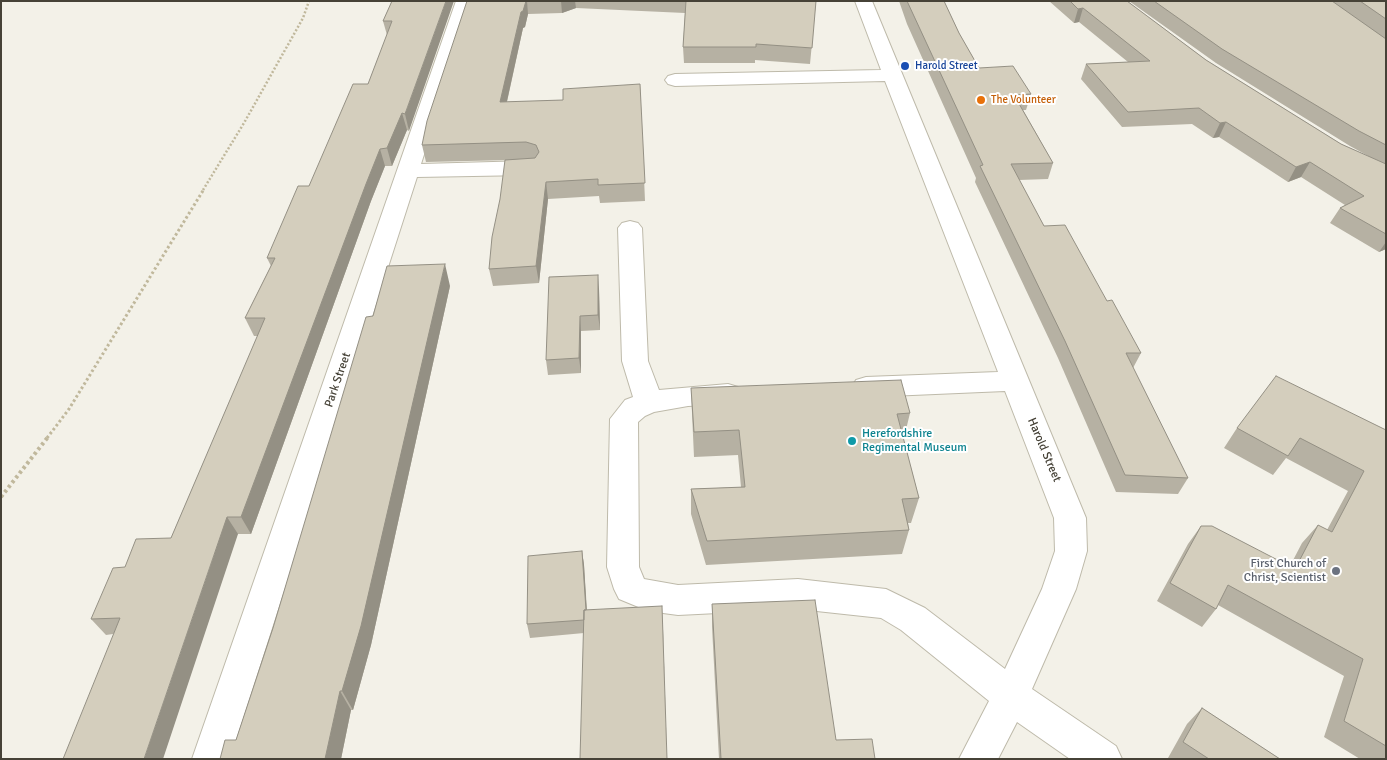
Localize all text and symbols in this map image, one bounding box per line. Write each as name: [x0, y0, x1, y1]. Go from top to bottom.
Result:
place label: Harold Street: [915, 59, 978, 73]
marker: Harold Street: [899, 60, 911, 72]
place label: The Volunteer: [991, 93, 1056, 107]
marker: The Volunteer: [975, 94, 987, 106]
street label: Park Street: [322, 351, 354, 409]
street label: Harold Street: [1024, 416, 1064, 484]
place label: Herefordshire Regimental Museum: [862, 427, 967, 455]
marker: Herefordshire Regimental Museum: [846, 435, 858, 447]
place label: First Church of Christ, Scientist: [1244, 557, 1326, 585]
marker: First Church of Christ, Scientist: [1330, 565, 1342, 577]

